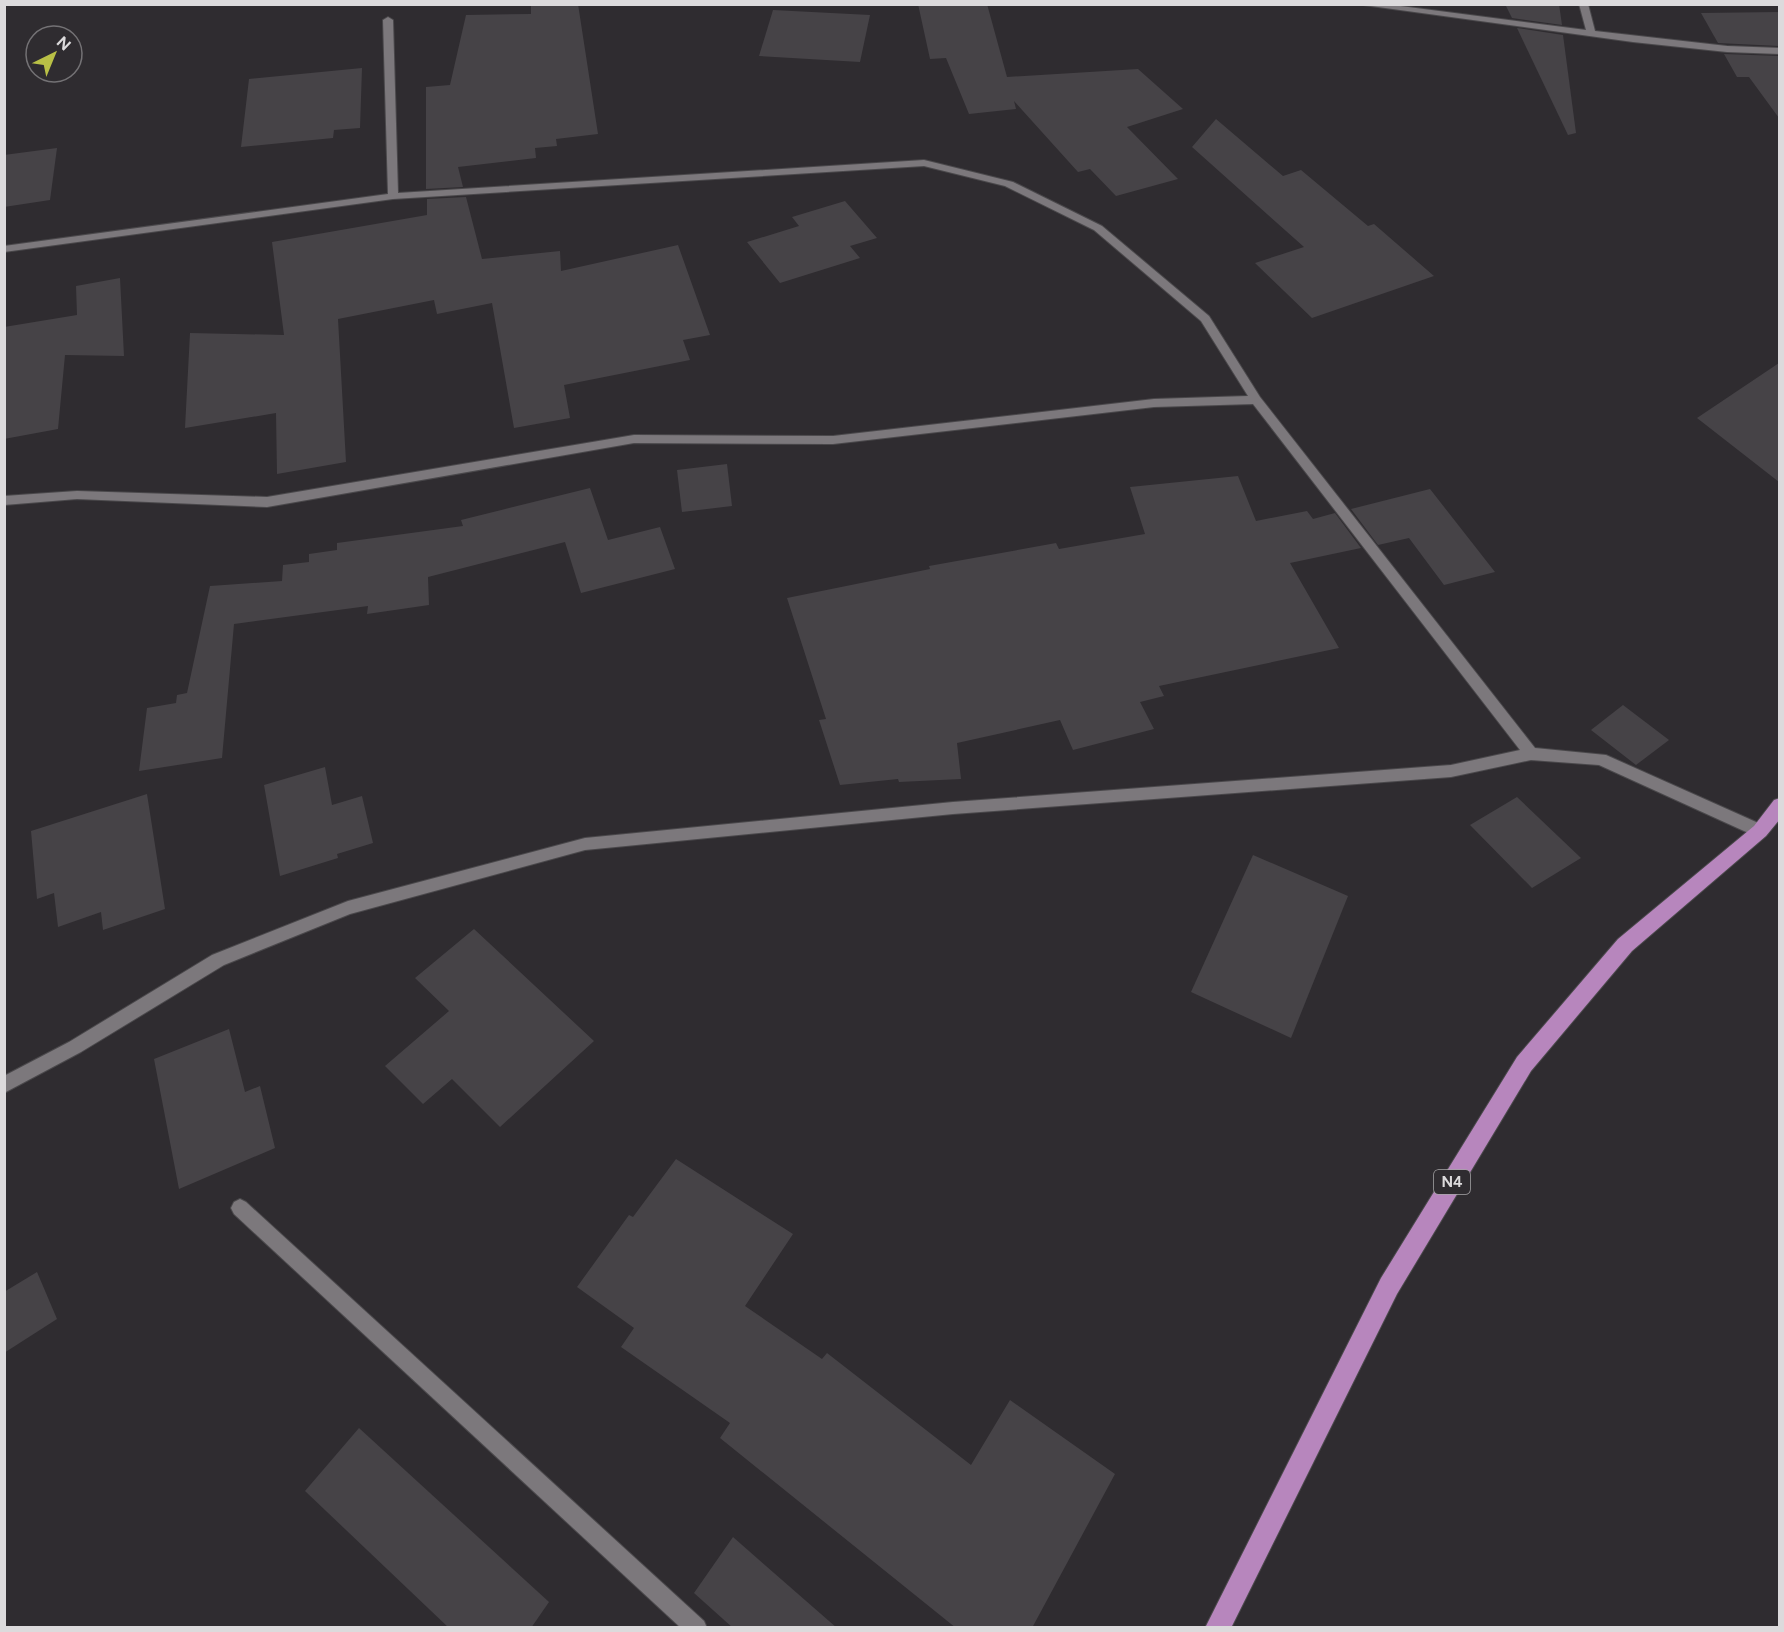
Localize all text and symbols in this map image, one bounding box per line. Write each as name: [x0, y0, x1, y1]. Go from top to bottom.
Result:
north arrow: [24, 24, 84, 84]
text: N: [53, 32, 75, 55]
road number: N4: [1434, 1170, 1470, 1194]

